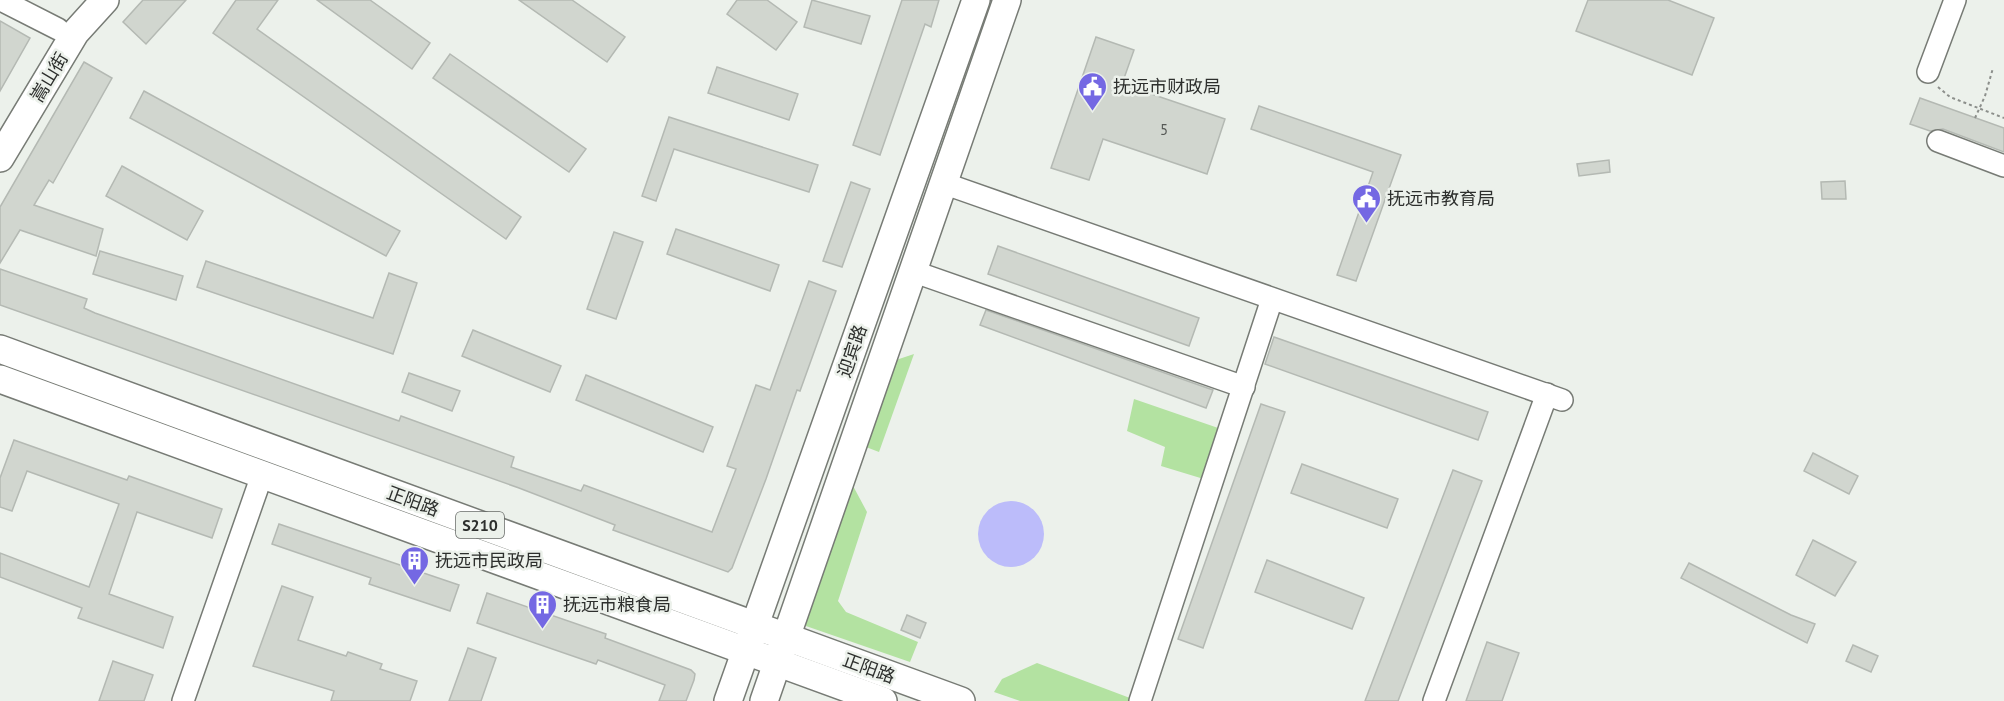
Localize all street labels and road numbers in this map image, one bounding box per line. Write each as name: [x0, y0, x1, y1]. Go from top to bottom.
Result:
street label: 嵩山街: [25, 48, 73, 106]
street label: 迎宾路: [832, 322, 872, 380]
street label: 正阳路: [384, 481, 442, 521]
road number: S210: [456, 512, 504, 538]
street label: 正阳路: [840, 648, 898, 688]

